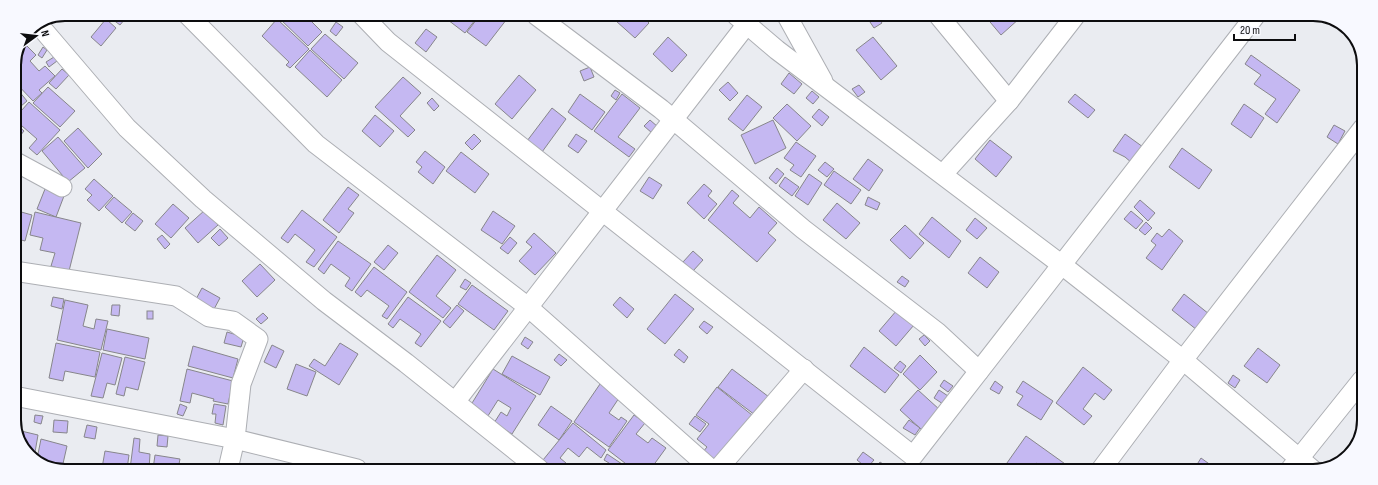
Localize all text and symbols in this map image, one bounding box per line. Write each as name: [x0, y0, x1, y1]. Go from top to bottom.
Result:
north arrow: [16, 16, 56, 56]
scale bar: [1234, 16, 1295, 42]
text: 20 m: [1240, 23, 1260, 38]
text: N: [38, 29, 52, 38]

